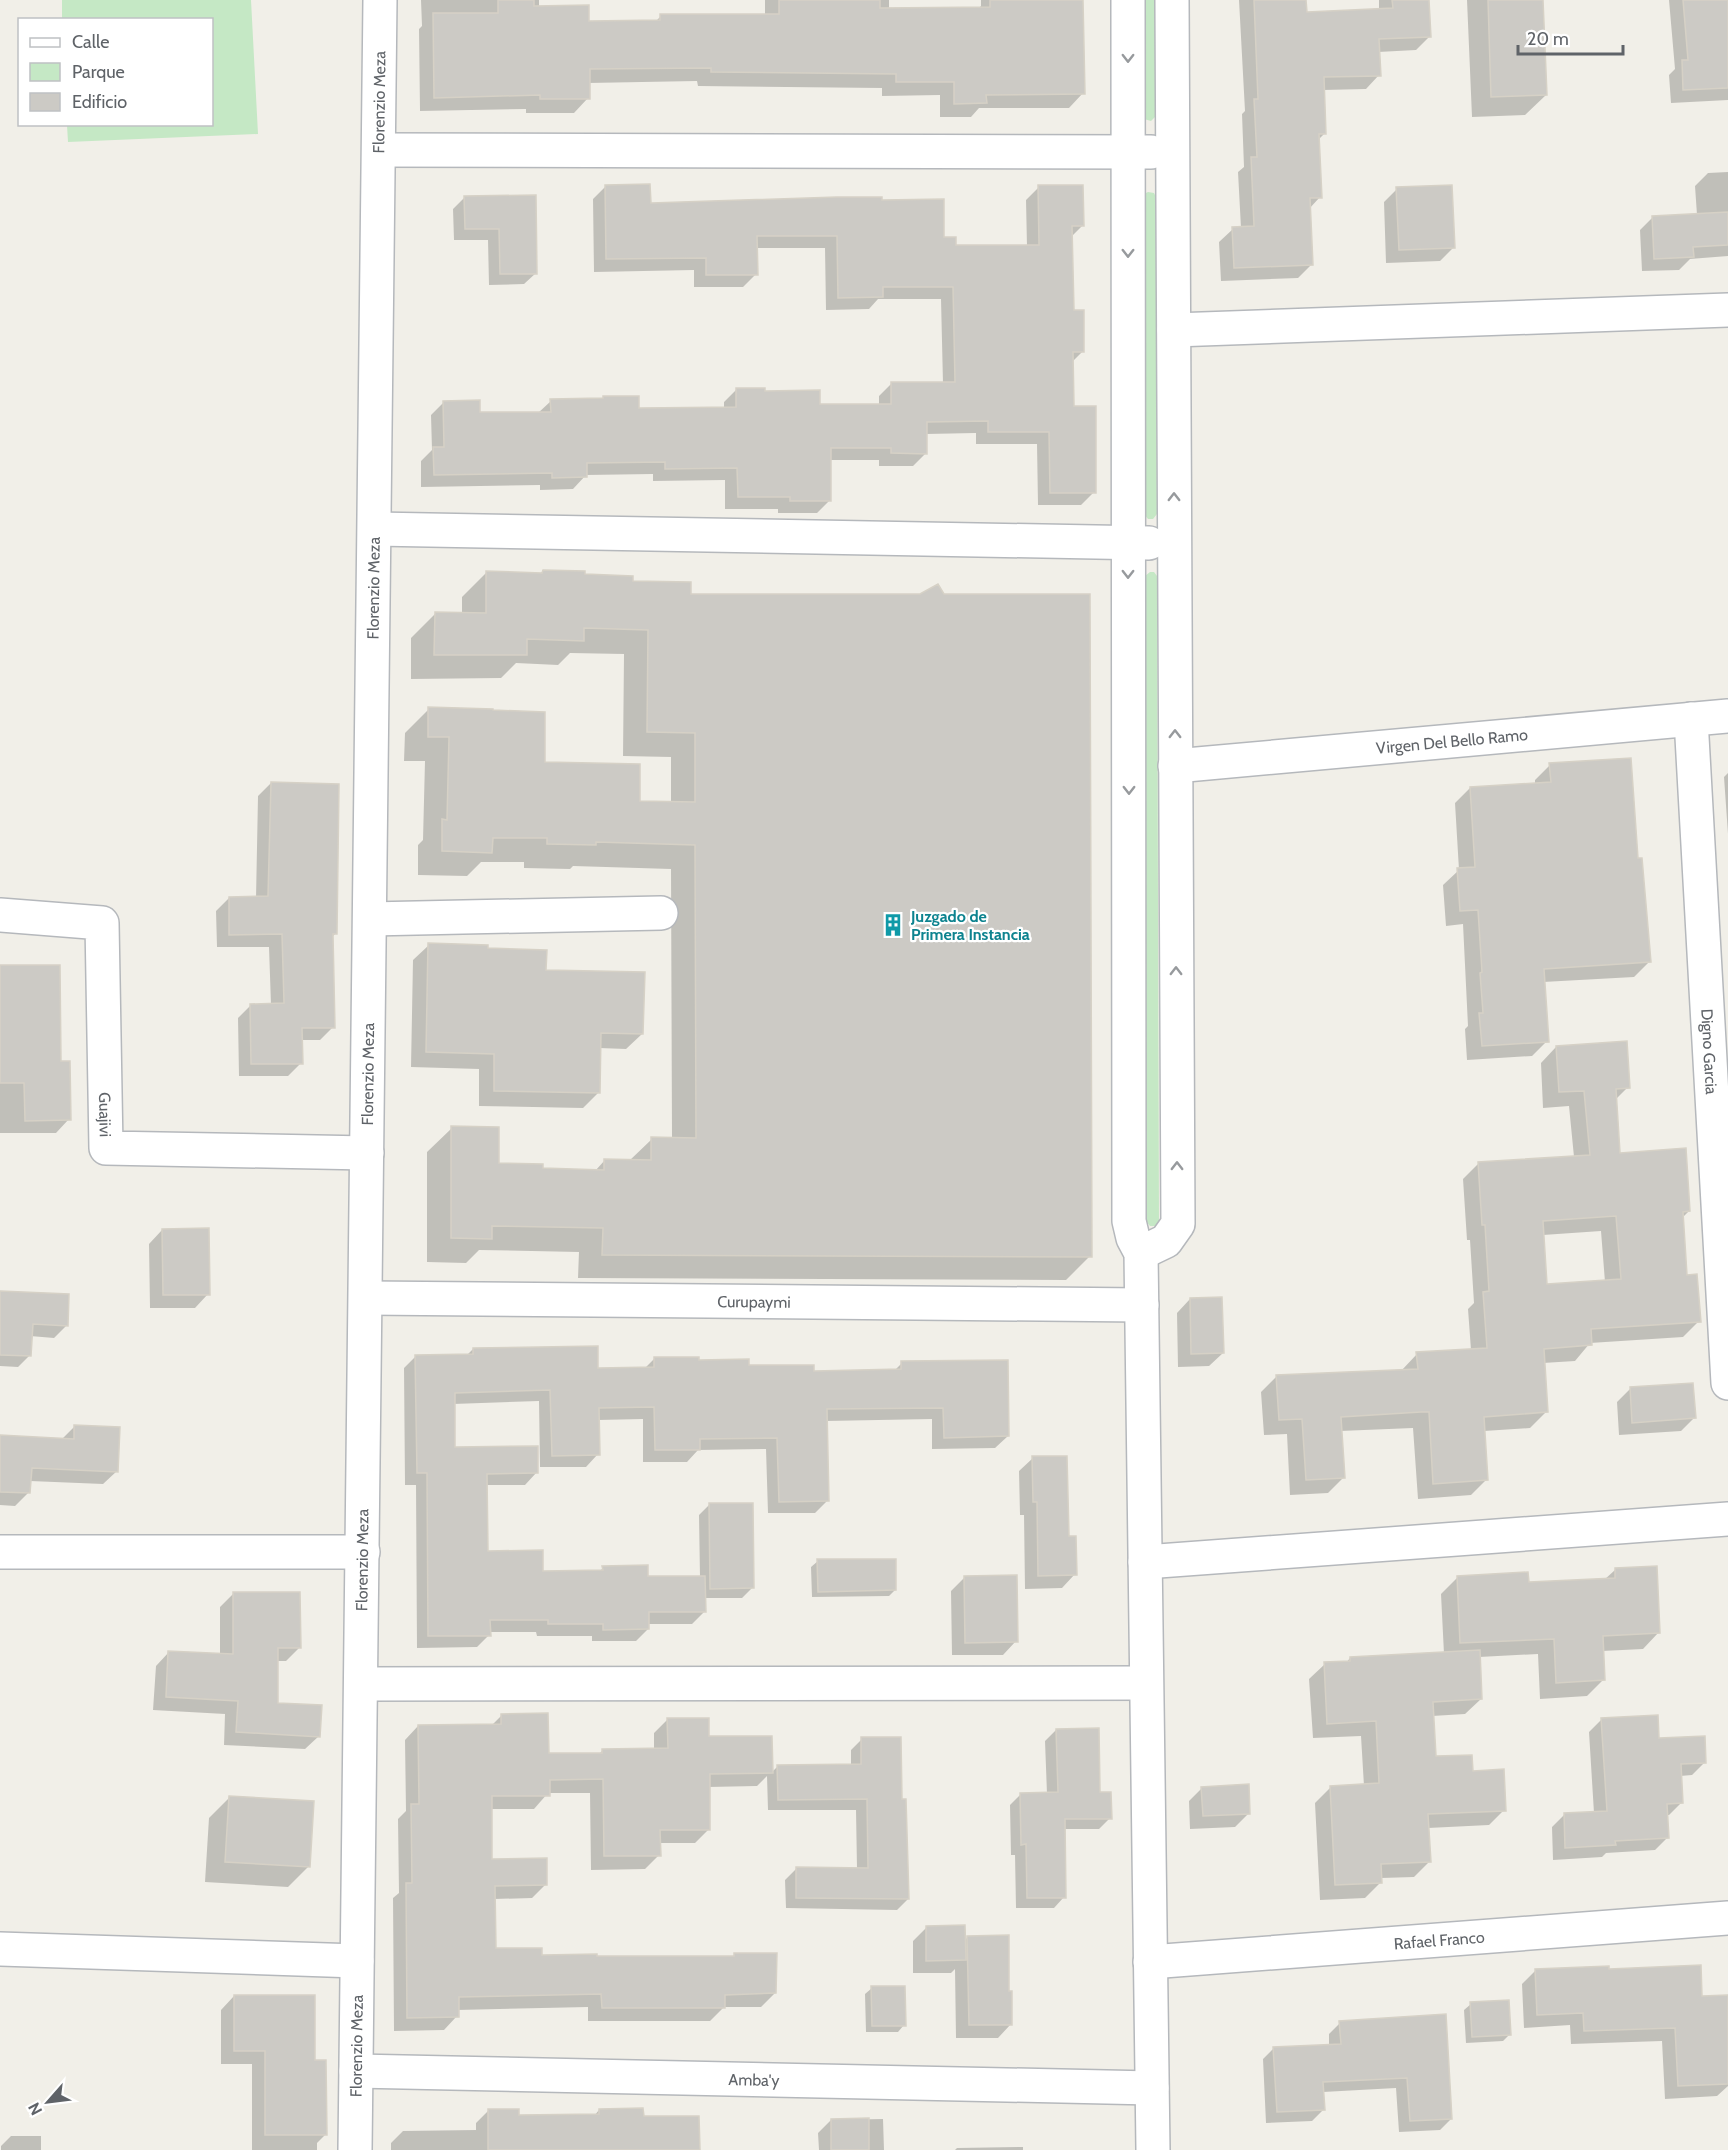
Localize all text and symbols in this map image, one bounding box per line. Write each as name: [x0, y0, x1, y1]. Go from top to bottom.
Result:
legend: [18, 18, 213, 126]
scale bar: [1518, 18, 1623, 56]
text: 20 m: [1527, 28, 1569, 50]
text: Calle: [72, 31, 109, 53]
street label: Florenzio Meza: [369, 50, 389, 154]
one-way arrow: [1122, 54, 1134, 63]
text: Parque: [72, 61, 125, 83]
text: Edificio: [72, 91, 127, 113]
one-way arrow: [1122, 249, 1134, 258]
one-way arrow: [1168, 492, 1180, 501]
street label: Florenzio Meza: [363, 536, 383, 639]
one-way arrow: [1122, 570, 1134, 579]
street label: Virgen Del Bello Ramo: [1375, 725, 1529, 757]
one-way arrow: [1169, 729, 1181, 738]
one-way arrow: [1123, 786, 1135, 795]
place label: Juzgado de Primera Instancia: [910, 907, 1030, 944]
building icon: Juzgado de Primera Instancia: [880, 912, 906, 938]
one-way arrow: [1170, 966, 1182, 975]
street label: Digno Garcia: [1698, 1008, 1721, 1095]
street label: Florenzio Meza: [357, 1022, 378, 1125]
street label: Guajivi: [96, 1092, 115, 1137]
one-way arrow: [1171, 1161, 1183, 1170]
street label: Curupaymi: [717, 1292, 791, 1311]
street label: Florenzio Meza: [352, 1508, 372, 1611]
street label: Rafael Franco: [1393, 1927, 1485, 1953]
street label: Florenzio Meza: [346, 1994, 366, 2097]
street label: Amba'y: [728, 2069, 780, 2090]
north arrow: [18, 2072, 78, 2132]
text: N: [24, 2099, 46, 2118]

